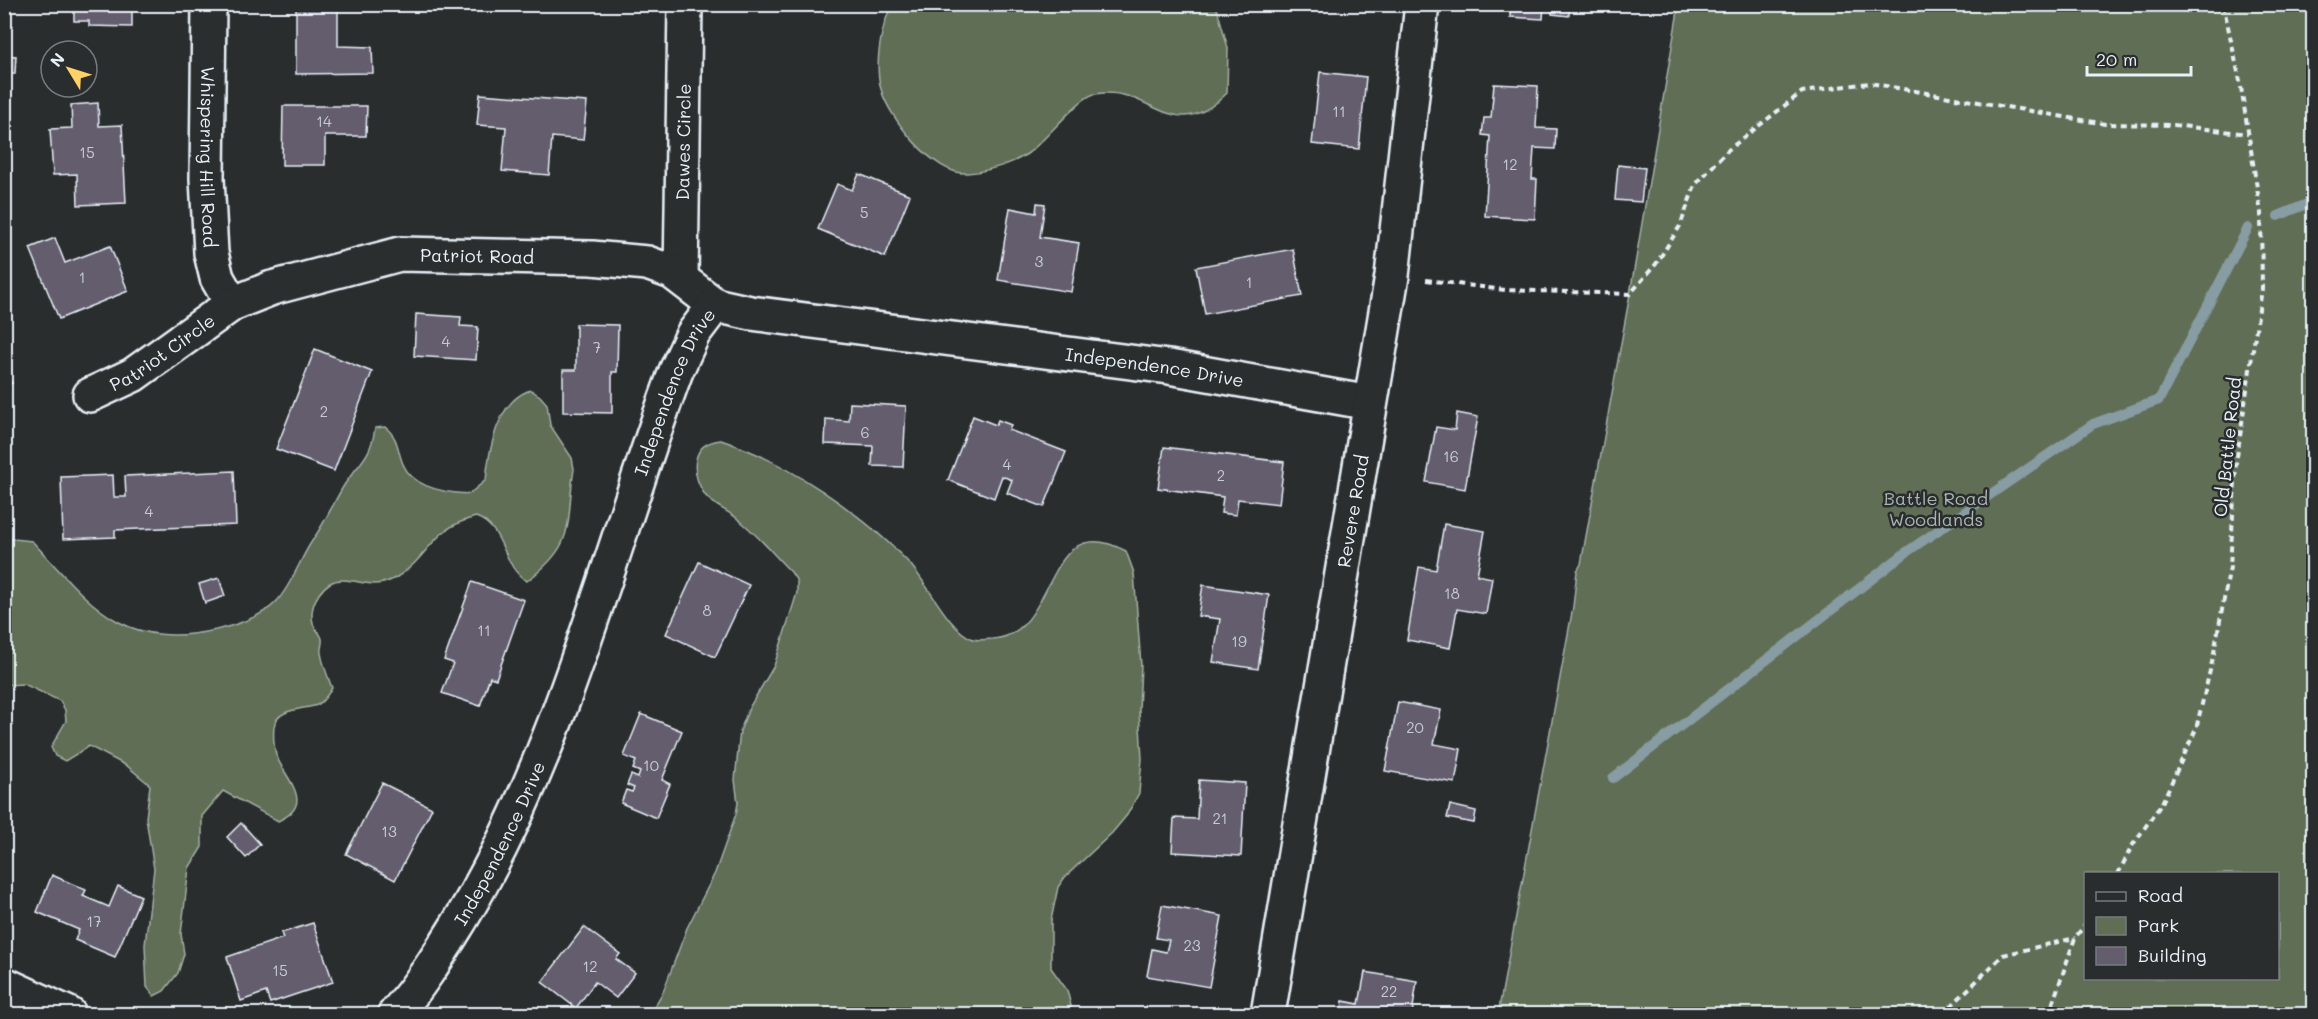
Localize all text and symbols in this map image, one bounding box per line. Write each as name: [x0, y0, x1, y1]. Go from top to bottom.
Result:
north arrow: [39, 39, 99, 99]
scale bar: [2087, 39, 2190, 77]
text: 20 m: [2096, 47, 2137, 71]
text: N: [45, 48, 69, 71]
street label: Whispering Hill Road: [195, 66, 223, 248]
street label: Dawes Circle: [670, 83, 696, 201]
house number: 11: [1332, 101, 1346, 121]
house number: 14: [316, 111, 332, 131]
house number: 15: [79, 142, 95, 162]
house number: 12: [1502, 154, 1518, 174]
house number: 5: [860, 202, 868, 222]
street label: Patriot Road: [420, 242, 534, 269]
house number: 3: [1035, 251, 1044, 271]
house number: 1: [79, 267, 85, 287]
house number: 1: [1246, 272, 1252, 292]
street label: Independence Drive: [628, 303, 721, 479]
street label: Patriot Circle: [105, 308, 220, 396]
house number: 4: [442, 331, 451, 351]
house number: 7: [593, 337, 601, 357]
street label: Independence Drive: [1064, 342, 1246, 392]
street label: Old Battle Road: [2208, 376, 2246, 518]
house number: 2: [320, 401, 328, 421]
house number: 6: [860, 422, 870, 442]
house number: 16: [1443, 446, 1459, 466]
street label: Revere Road: [1331, 453, 1374, 569]
house number: 4: [1003, 454, 1012, 474]
house number: 2: [1217, 465, 1225, 485]
park label: Battle Road Woodlands: [1884, 486, 1988, 531]
house number: 4: [145, 501, 154, 521]
house number: 18: [1444, 583, 1460, 603]
house number: 8: [702, 600, 712, 620]
house number: 11: [477, 620, 491, 640]
house number: 19: [1231, 631, 1247, 651]
house number: 20: [1406, 717, 1424, 737]
house number: 10: [643, 755, 659, 775]
street label: Independence Drive: [448, 758, 550, 930]
house number: 21: [1212, 808, 1228, 828]
house number: 13: [381, 821, 397, 841]
legend: [2084, 872, 2279, 980]
text: Road: [2138, 883, 2183, 907]
house number: 17: [86, 911, 102, 931]
text: Park: [2138, 913, 2179, 937]
house number: 23: [1183, 935, 1201, 955]
text: Building: [2138, 943, 2206, 967]
house number: 12: [582, 956, 598, 976]
house number: 15: [272, 960, 288, 980]
house number: 22: [1381, 981, 1397, 1001]

